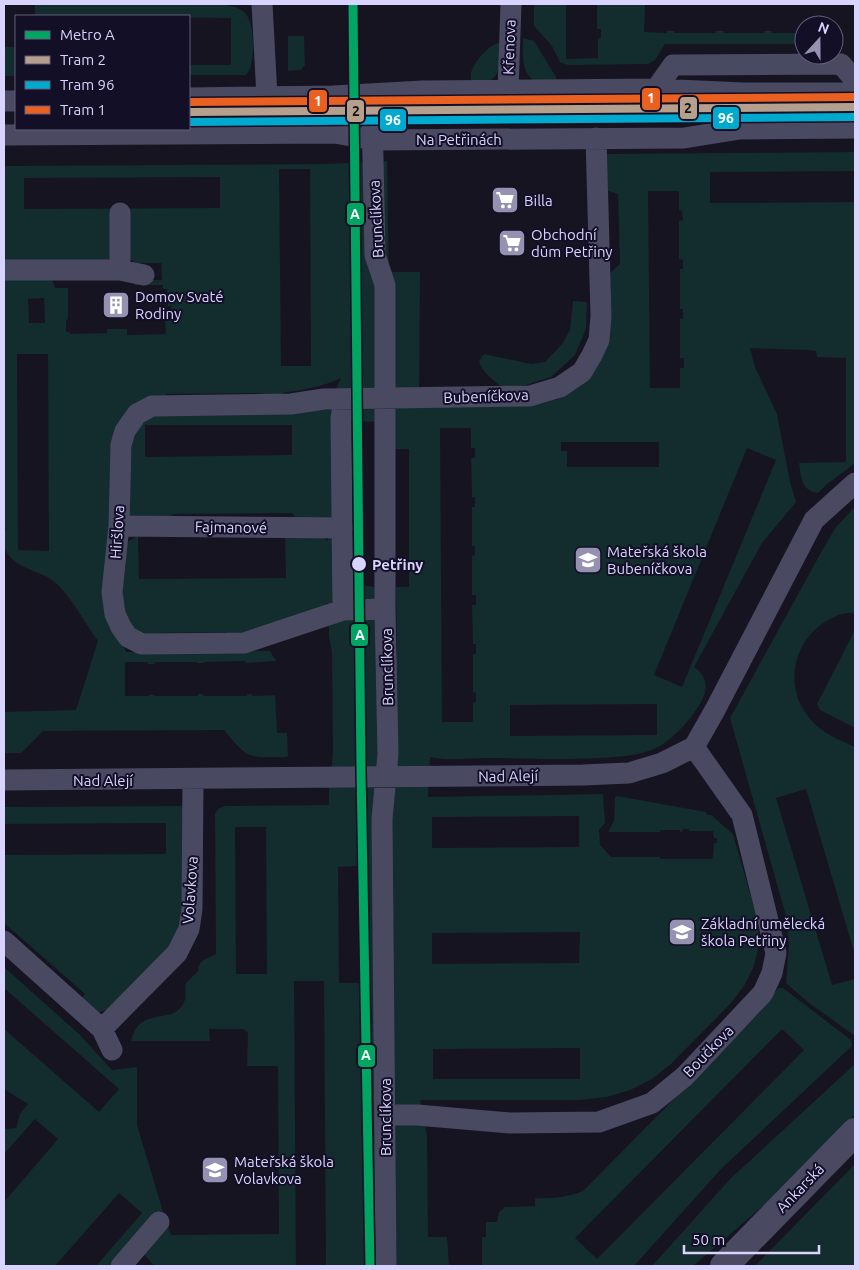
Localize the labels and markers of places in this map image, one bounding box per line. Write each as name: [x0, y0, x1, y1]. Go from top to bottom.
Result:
supermarket icon: Billa: [490, 185, 520, 215]
place label: Billa: [524, 192, 553, 209]
place label: Obchodní dům Petřiny: [531, 226, 613, 260]
supermarket icon: Obchodní dům Petřiny: [497, 228, 527, 258]
place label: Domov Svaté Rodiny: [135, 288, 224, 322]
building icon: Domov Svaté Rodiny: [101, 290, 131, 320]
place label: Mateřská škola Bubeníčkova: [607, 543, 707, 577]
school or university icon: Mateřská škola Bubeníčkova: [573, 545, 603, 575]
marker: Petřiny: [350, 555, 368, 573]
place label: Petřiny: [372, 556, 423, 573]
place label: Základní umělecká škola Petřiny: [701, 915, 825, 949]
school or university icon: Základní umělecká škola Petřiny: [667, 917, 697, 947]
place label: Mateřská škola Volavkova: [234, 1153, 334, 1187]
school or university icon: Mateřská škola Volavkova: [200, 1155, 230, 1185]

